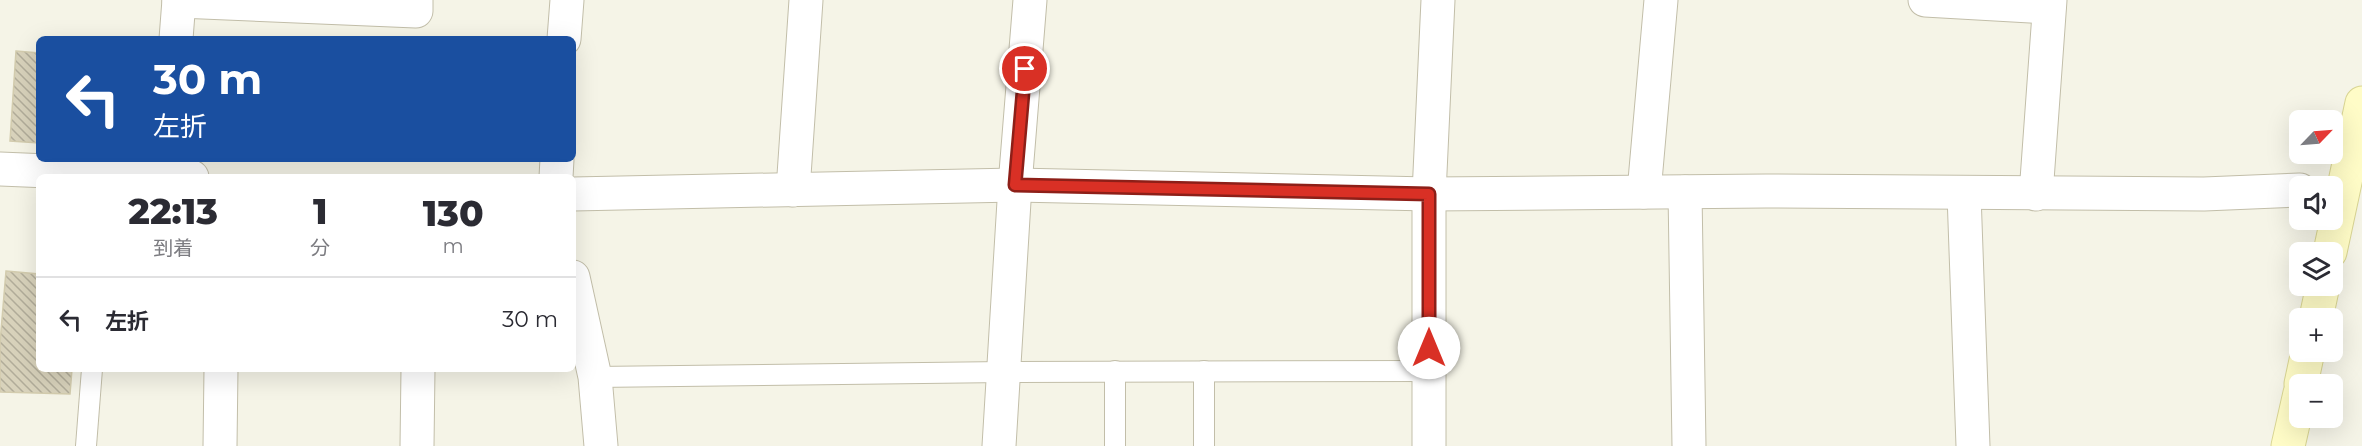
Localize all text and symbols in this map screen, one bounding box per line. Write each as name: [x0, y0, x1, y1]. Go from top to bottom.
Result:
pin: [999, 43, 1050, 94]
icon: arrive: [1008, 52, 1041, 85]
text: 30 m: [153, 53, 262, 105]
icon: left: [54, 60, 132, 138]
text: 左折: [153, 110, 207, 143]
north arrow: [2289, 110, 2343, 164]
map controls: [2289, 110, 2343, 428]
button: sound: [2289, 176, 2343, 230]
text: 22:13: [128, 189, 218, 233]
text: 1: [313, 189, 328, 233]
text: 130: [423, 191, 484, 235]
text: m: [443, 234, 464, 258]
text: 到着: [153, 236, 193, 260]
text: 分: [310, 236, 330, 260]
button: layers: [2289, 242, 2343, 296]
icon: left: [54, 303, 87, 336]
text: 30 m: [502, 306, 558, 333]
text: 左折: [105, 308, 149, 335]
button: +: [2289, 308, 2343, 362]
position arrow: [1397, 316, 1461, 380]
button: −: [2289, 374, 2343, 428]

